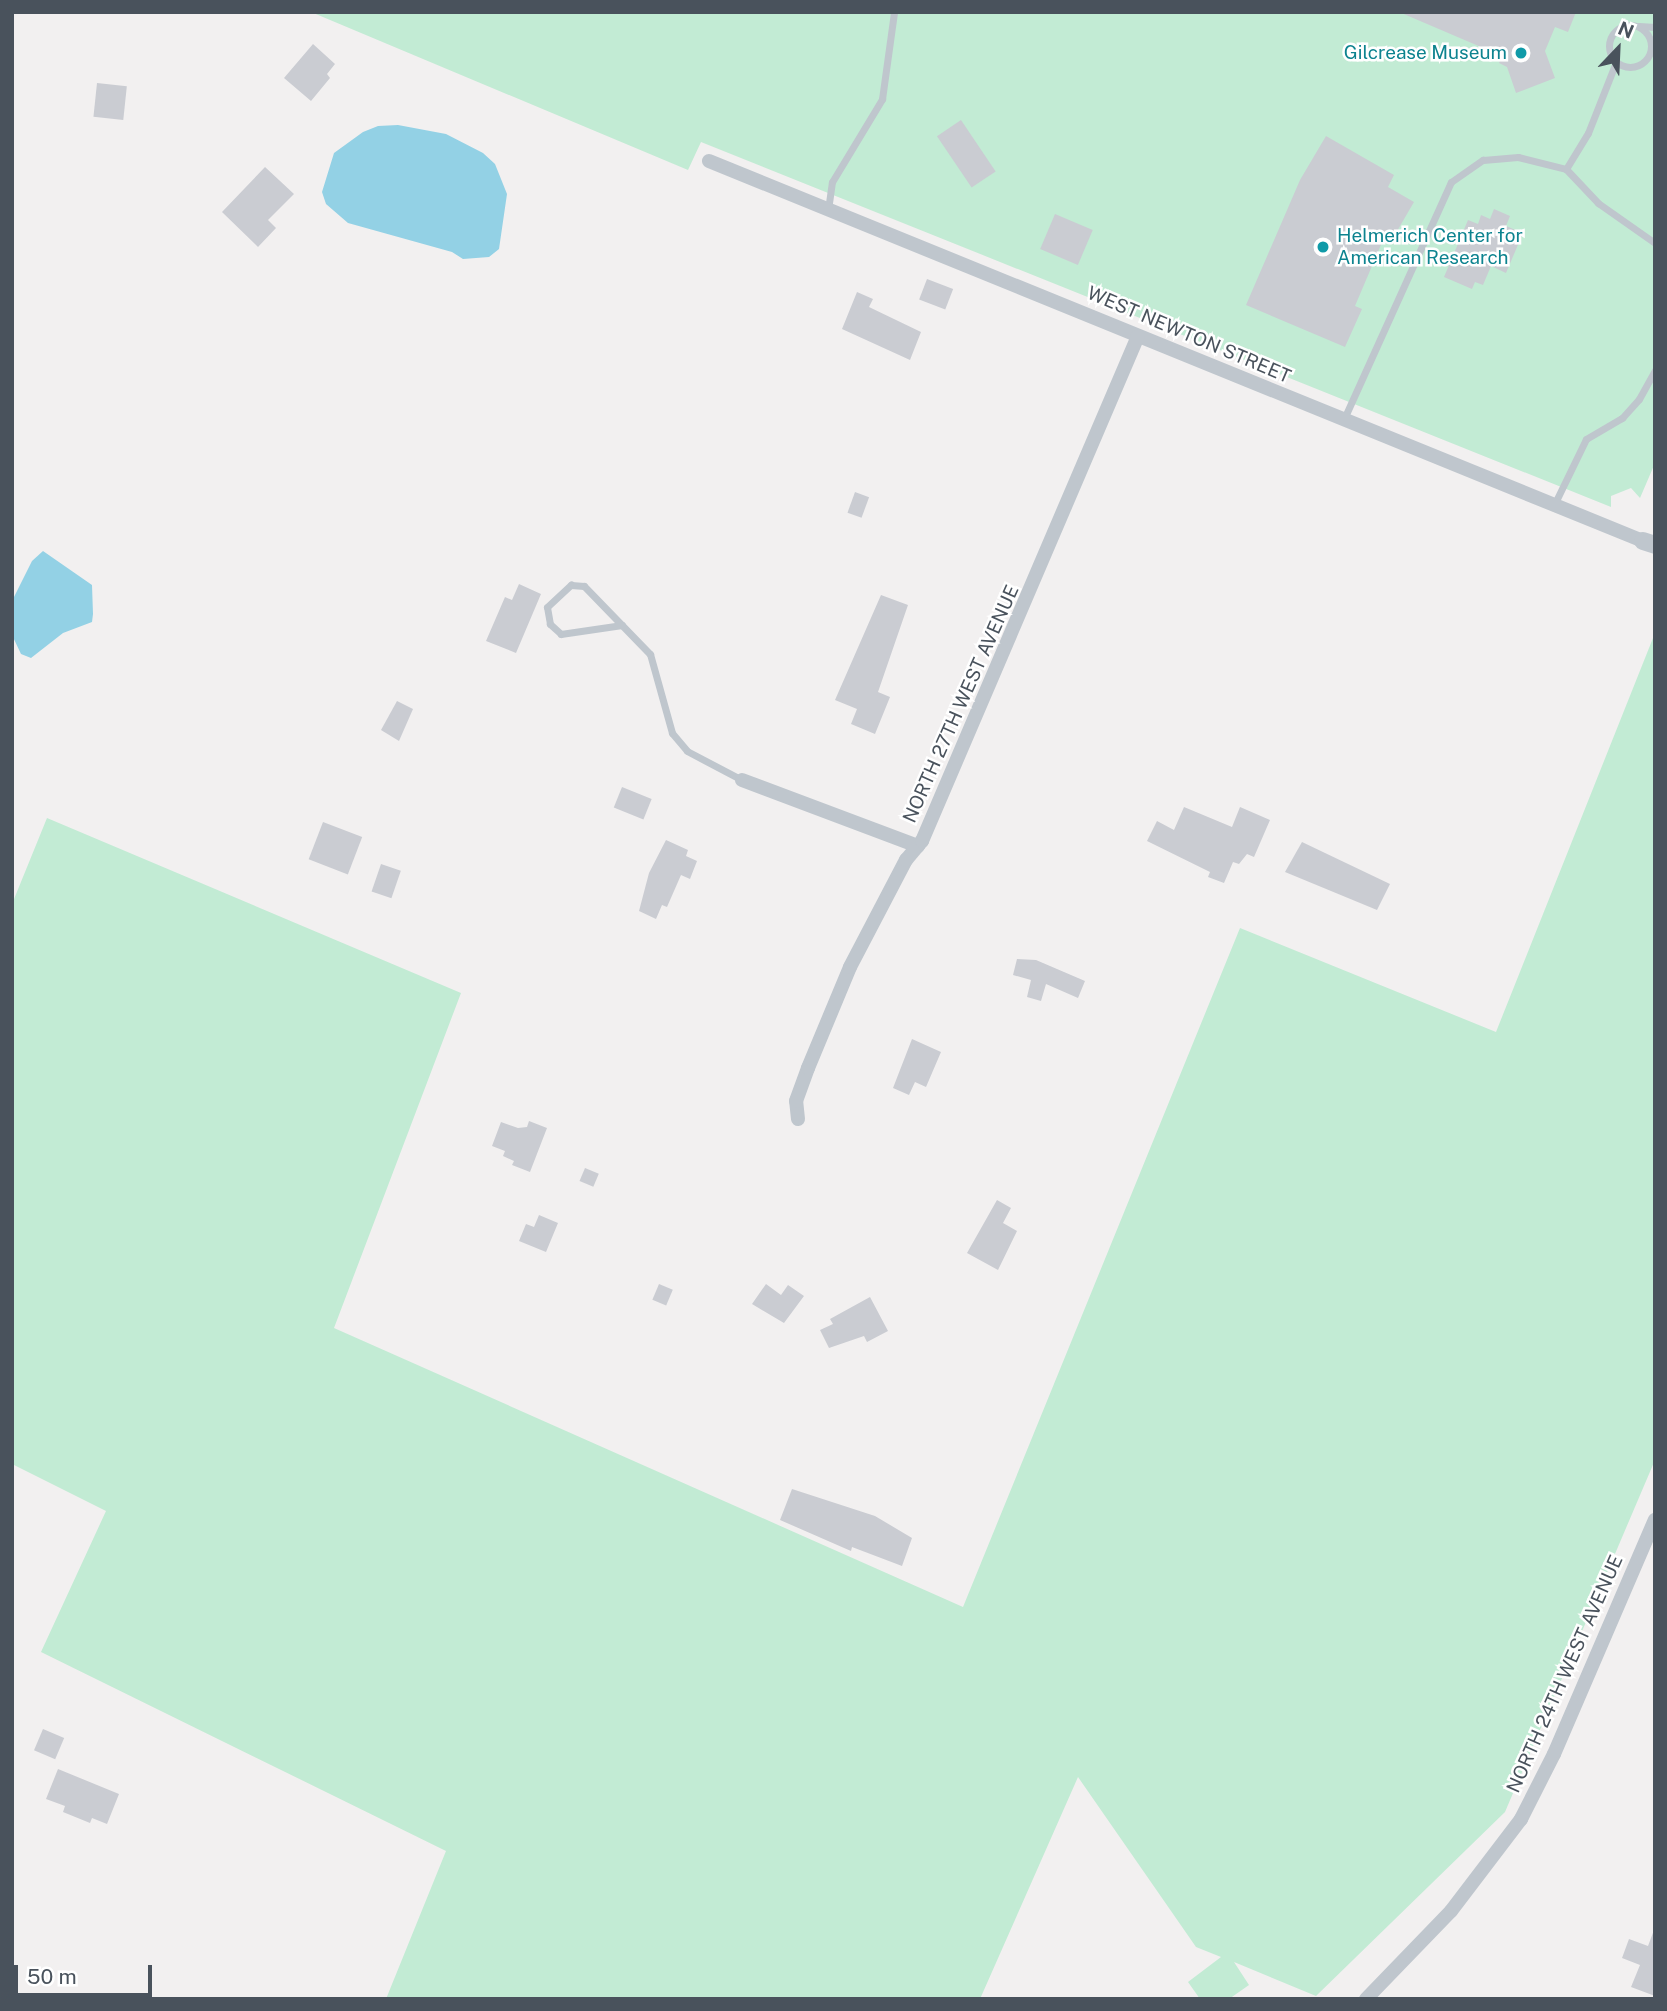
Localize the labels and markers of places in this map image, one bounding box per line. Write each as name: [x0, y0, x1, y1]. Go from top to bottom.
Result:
place label: Gilcrease Museum: [1344, 42, 1507, 64]
marker: Gilcrease Museum: [1513, 45, 1529, 61]
place label: Helmerich Center for American Research: [1337, 225, 1523, 269]
marker: Helmerich Center for American Research: [1315, 239, 1331, 255]

